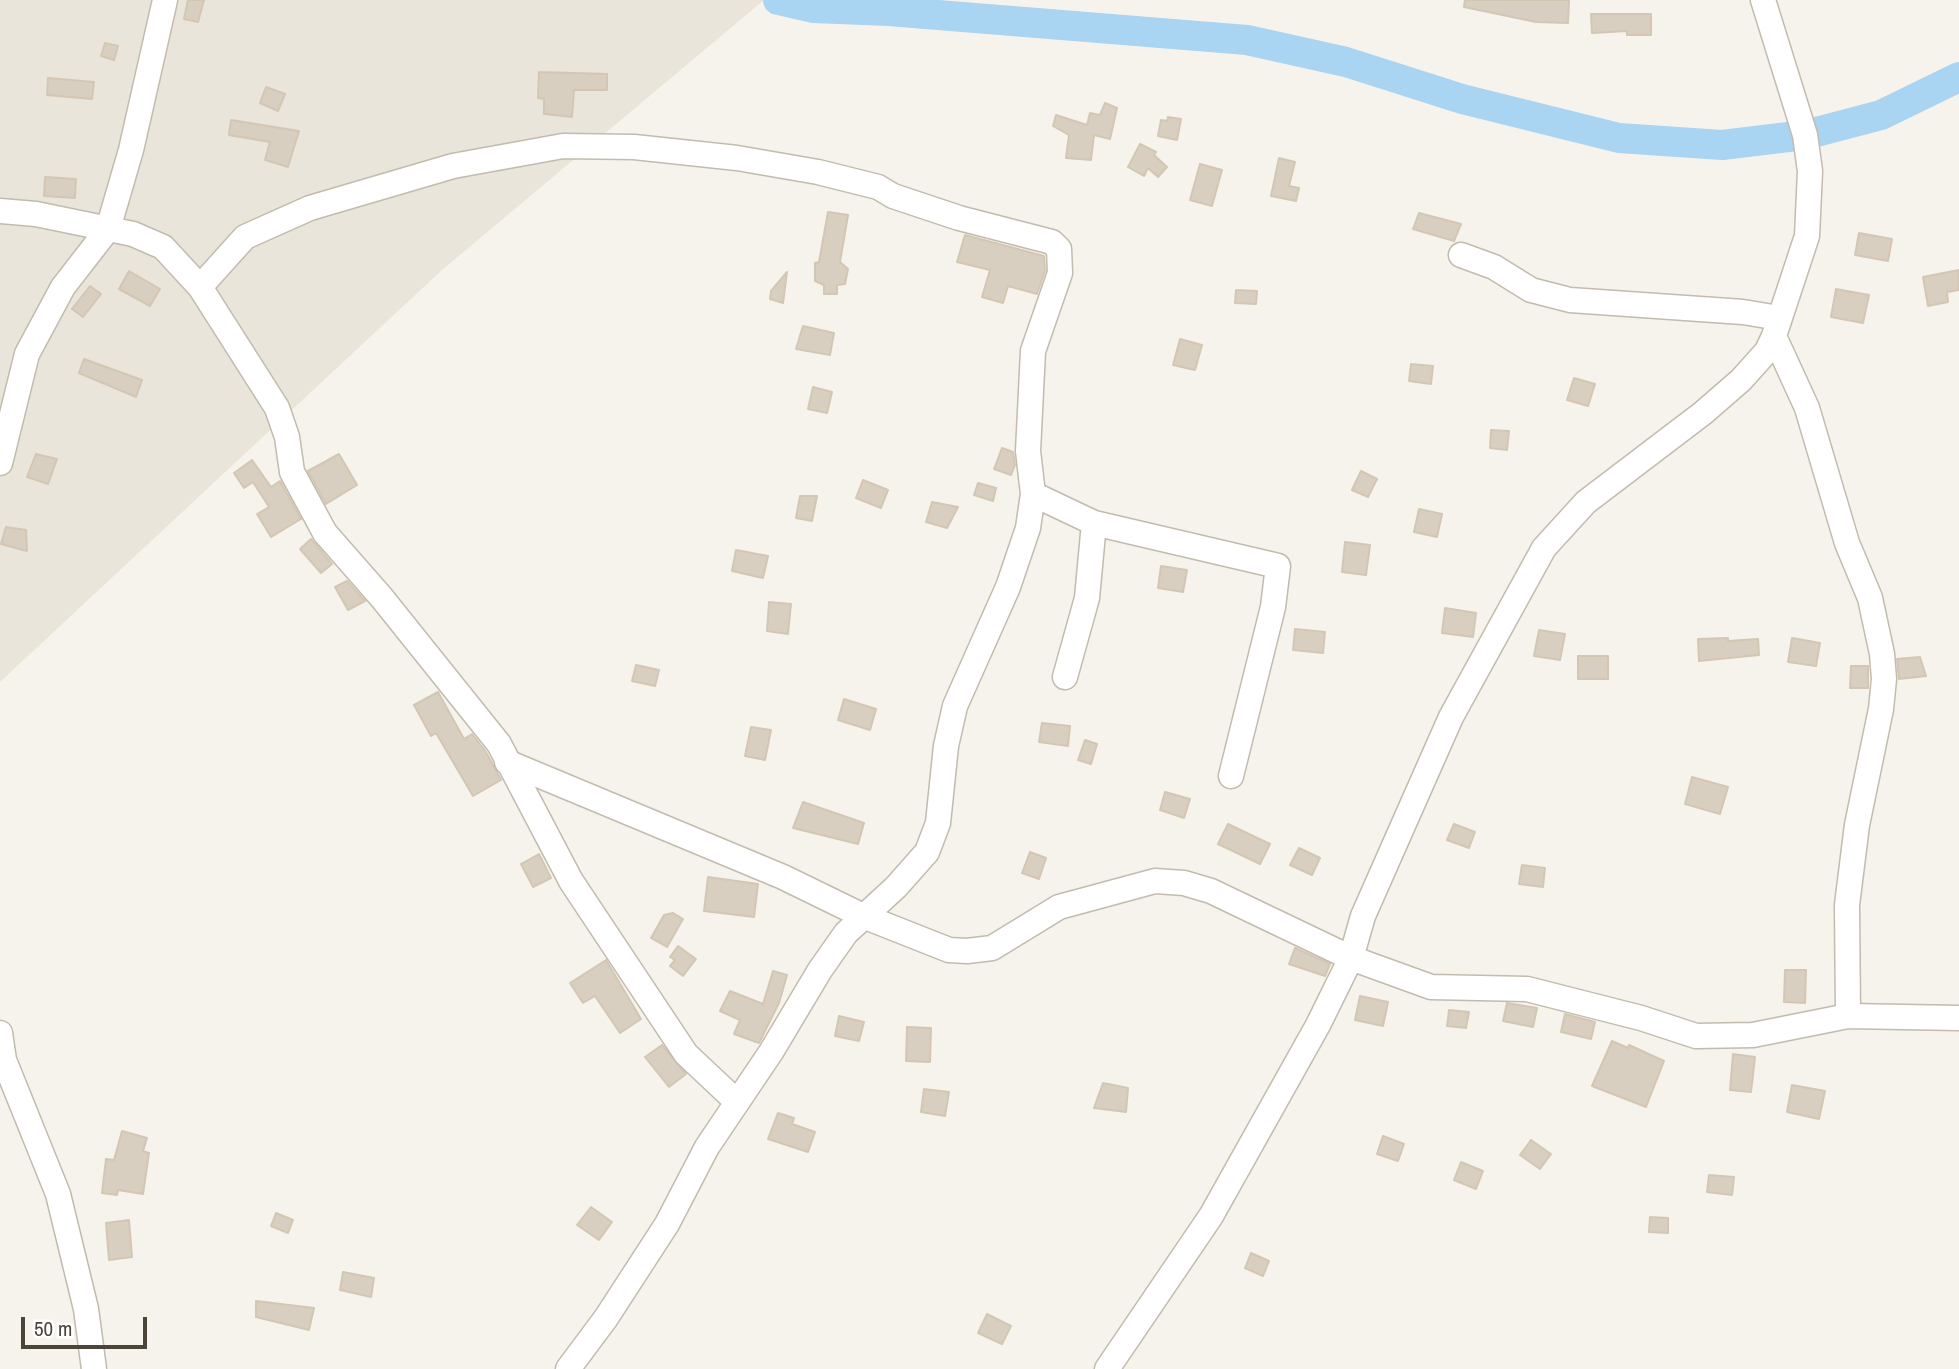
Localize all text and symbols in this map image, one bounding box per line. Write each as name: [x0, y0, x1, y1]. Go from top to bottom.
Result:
scale bar: [24, 1302, 150, 1346]
text: 50 m: [34, 1314, 72, 1343]

